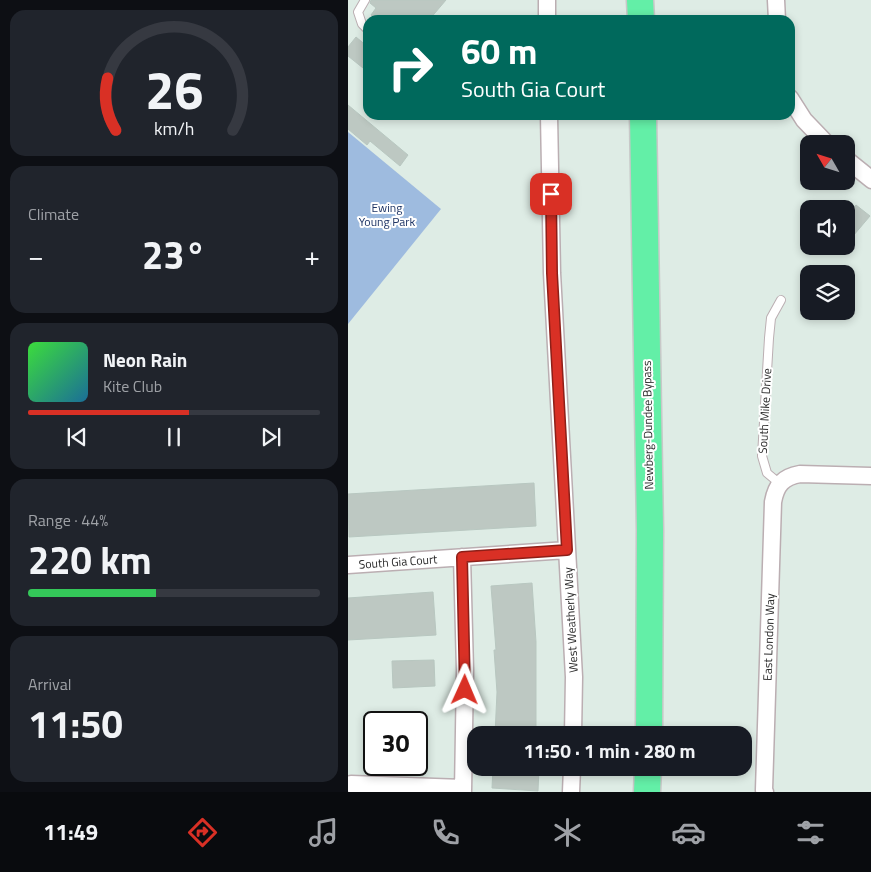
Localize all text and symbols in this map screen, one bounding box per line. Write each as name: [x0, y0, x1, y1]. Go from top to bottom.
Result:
text: 60 m: [461, 24, 537, 78]
icon: right: [378, 35, 443, 100]
text: 26: [145, 50, 203, 129]
text: South Gia Court: [461, 72, 605, 106]
text: km/h: [154, 115, 194, 142]
north arrow: [800, 135, 856, 190]
map controls: [800, 135, 855, 320]
pin: [530, 173, 572, 215]
icon: arrive: [537, 180, 565, 208]
park label: Ewing Young Park: [359, 198, 416, 231]
button: sound: [800, 200, 855, 255]
text: Climate: [28, 202, 79, 226]
text: 23°: [142, 226, 206, 284]
text: −: [28, 234, 44, 277]
text: +: [304, 234, 320, 277]
button: layers: [800, 265, 855, 320]
text: Neon Rain: [103, 345, 187, 374]
street label: Newberg-Dundee Bypass: [637, 360, 658, 490]
street label: South Mike Drive: [753, 368, 776, 454]
text: Kite Club: [103, 374, 162, 398]
icon: previous: [63, 423, 91, 451]
icon: pause: [160, 423, 188, 451]
icon: next: [257, 423, 285, 451]
text: Range · 44%: [28, 508, 108, 532]
text: 220 km: [28, 531, 152, 589]
street label: South Gia Court: [358, 549, 439, 574]
street label: West Weatherly Way: [558, 567, 583, 673]
street label: East London Way: [757, 593, 780, 681]
position arrow: [438, 663, 490, 715]
text: Arrival: [28, 672, 71, 696]
text: 11:50: [28, 695, 123, 753]
speed limit sign: 30: [363, 711, 428, 776]
text: 11:50 · 1 min · 280 m: [523, 736, 696, 765]
text: 11:49: [43, 815, 98, 849]
icon: directions: [185, 815, 220, 850]
icon: music: [306, 815, 341, 850]
icon: phone: [428, 815, 463, 850]
icon: climate: [550, 815, 585, 850]
icon: car: [671, 815, 706, 850]
icon: filters: [793, 815, 828, 850]

